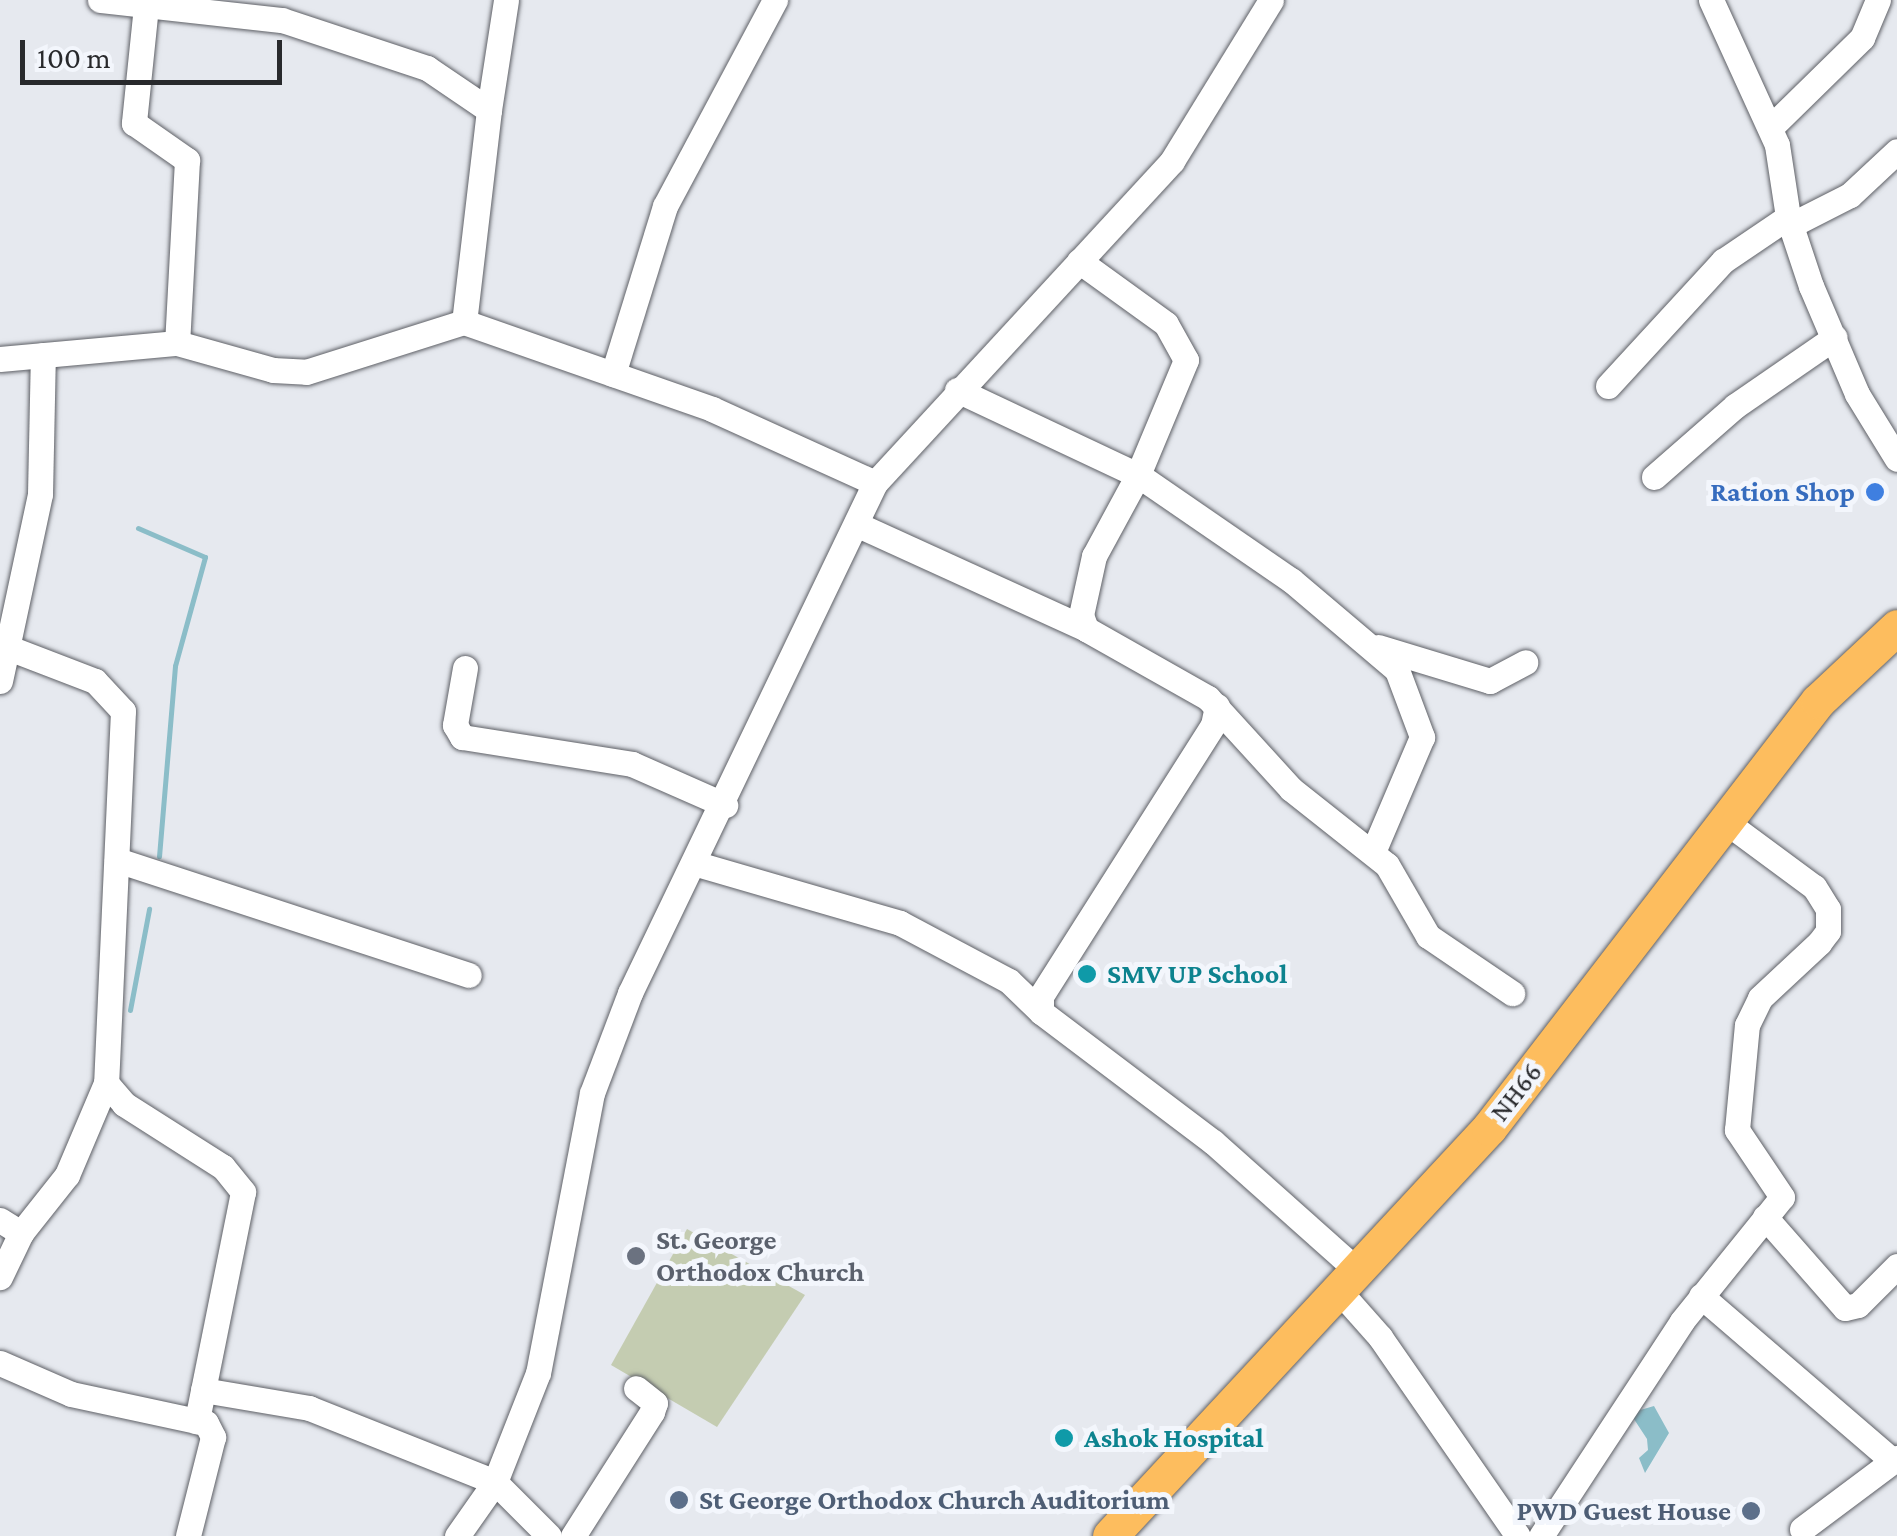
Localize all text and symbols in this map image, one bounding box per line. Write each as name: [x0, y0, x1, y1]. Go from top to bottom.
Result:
scale bar: [25, 20, 288, 82]
text: 100 m: [37, 41, 111, 74]
place label: Ration Shop: [1710, 475, 1855, 509]
marker: Ration Shop: [1864, 481, 1886, 503]
place label: SMV UP School: [1107, 957, 1287, 991]
marker: SMV UP School: [1076, 963, 1098, 985]
street label: NH66: [1483, 1056, 1549, 1128]
place label: St. George Orthodox Church: [656, 1223, 864, 1289]
marker: St. George Orthodox Church: [625, 1245, 647, 1267]
place label: Ashok Hospital: [1084, 1421, 1264, 1455]
marker: Ashok Hospital: [1053, 1427, 1075, 1449]
place label: St George Orthodox Church Auditorium: [699, 1483, 1170, 1517]
marker: St George Orthodox Church Auditorium: [668, 1489, 690, 1511]
place label: PWD Guest House: [1516, 1494, 1731, 1528]
marker: PWD Guest House: [1740, 1500, 1762, 1522]

